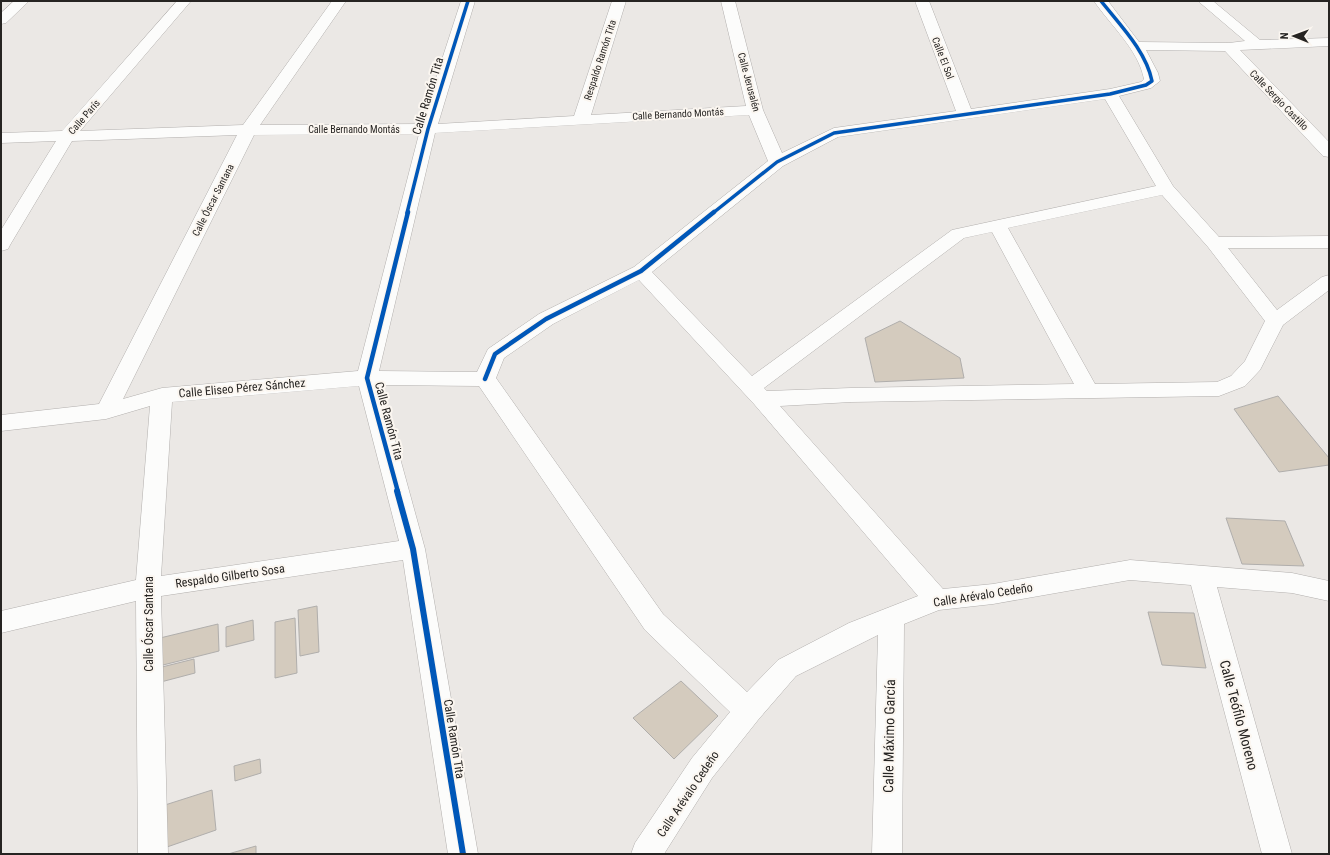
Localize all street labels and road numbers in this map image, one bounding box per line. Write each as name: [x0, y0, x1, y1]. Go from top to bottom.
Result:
street label: Respaldo Ramón Tita: [582, 18, 618, 101]
street label: Calle El Sol: [930, 35, 956, 81]
street label: Calle Jerusalén: [736, 51, 762, 113]
street label: Calle Ramón Tita: [410, 55, 446, 136]
street label: Calle Sergio Castillo: [1248, 68, 1310, 132]
street label: Calle París: [66, 97, 102, 137]
street label: Calle Bernando Montás: [632, 106, 725, 122]
street label: Calle Bernando Montás: [308, 124, 400, 135]
street label: Calle Óscar Santana: [189, 161, 236, 238]
street label: Calle Eliseo Pérez Sánchez: [178, 375, 306, 401]
street label: Calle Ramón Tita: [372, 380, 406, 462]
street label: Respaldo Gilberto Sosa: [174, 561, 286, 591]
street label: Calle Óscar Santana: [141, 576, 156, 672]
street label: Calle Arévalo Cedeño: [932, 580, 1034, 610]
street label: Calle Teófilo Moreno: [1217, 658, 1261, 772]
street label: Calle Máximo García: [880, 679, 898, 793]
street label: Calle Ramón Tita: [441, 698, 467, 780]
street label: Calle Arévalo Cedeño: [654, 748, 722, 840]

